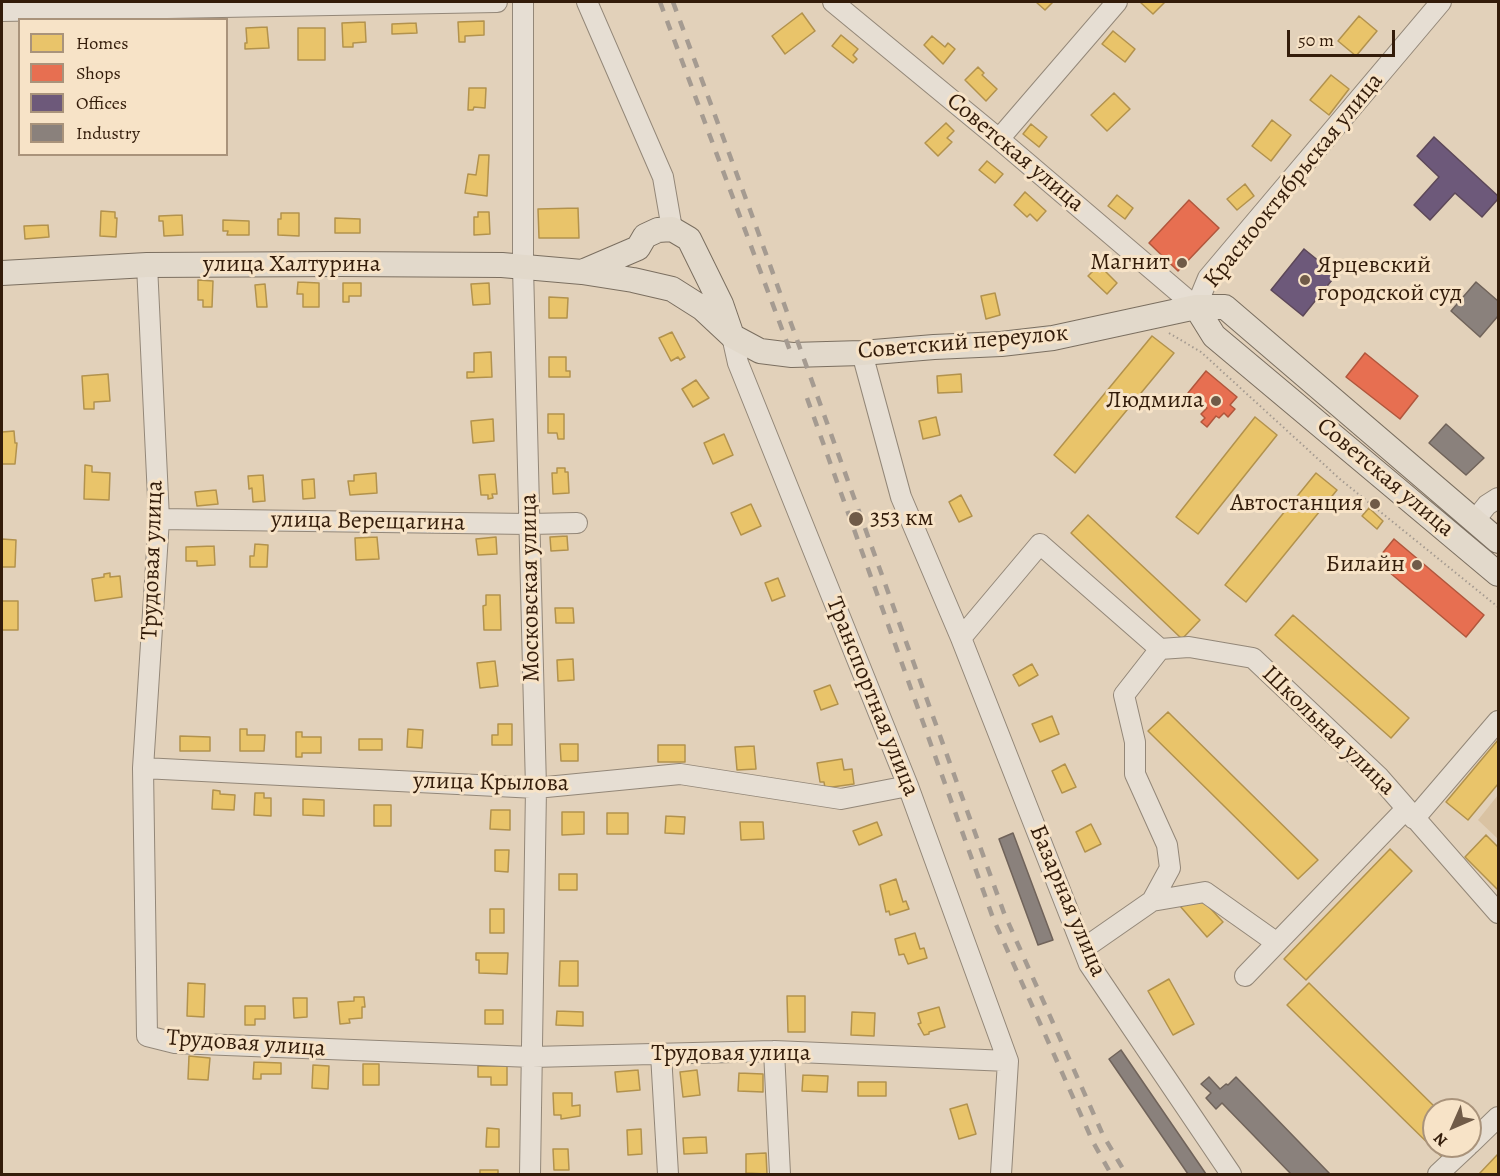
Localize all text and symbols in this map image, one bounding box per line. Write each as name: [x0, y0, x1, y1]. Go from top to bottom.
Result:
legend: [18, 18, 228, 156]
scale bar: [1290, 18, 1398, 56]
text: 50 m: [1298, 28, 1334, 52]
text: Homes: [76, 31, 128, 55]
text: Shops: [76, 61, 121, 85]
street label: Краснооктябрьская улица: [1198, 68, 1390, 294]
street label: Советская улица: [940, 87, 1090, 219]
text: Offices: [76, 91, 127, 115]
text: Industry: [76, 121, 140, 145]
place label: Магнит: [1090, 249, 1170, 277]
street label: улица Халтурина: [203, 251, 381, 279]
place label: Ярцевский городской суд: [1317, 252, 1462, 308]
marker: Магнит: [1175, 256, 1189, 270]
marker: Ярцевский городской суд: [1298, 273, 1312, 287]
street label: Советский переулок: [857, 319, 1069, 367]
place label: Людмила: [1106, 387, 1204, 415]
marker: Людмила: [1209, 394, 1223, 408]
street label: Советская улица: [1310, 412, 1460, 544]
street label: Трудовая улица: [136, 480, 170, 640]
place label: Автостанция: [1230, 490, 1363, 518]
street label: Московская улица: [515, 493, 547, 683]
marker: Автостанция: [1368, 497, 1382, 511]
place label: 353 км: [870, 505, 934, 533]
street label: улица Верещагина: [271, 506, 465, 538]
marker: 353 км: [847, 510, 865, 528]
place label: Билайн: [1326, 551, 1405, 579]
marker: Билайн: [1410, 558, 1424, 572]
street label: Транспортная улица: [819, 593, 925, 801]
street label: Школьная улица: [1255, 660, 1401, 802]
street label: улица Крылова: [413, 767, 569, 799]
street label: Базарная улица: [1022, 821, 1112, 981]
street label: Трудовая улица: [165, 1024, 327, 1064]
street label: Трудовая улица: [651, 1040, 811, 1068]
north arrow: [1422, 1098, 1482, 1158]
text: N: [1429, 1127, 1453, 1151]

